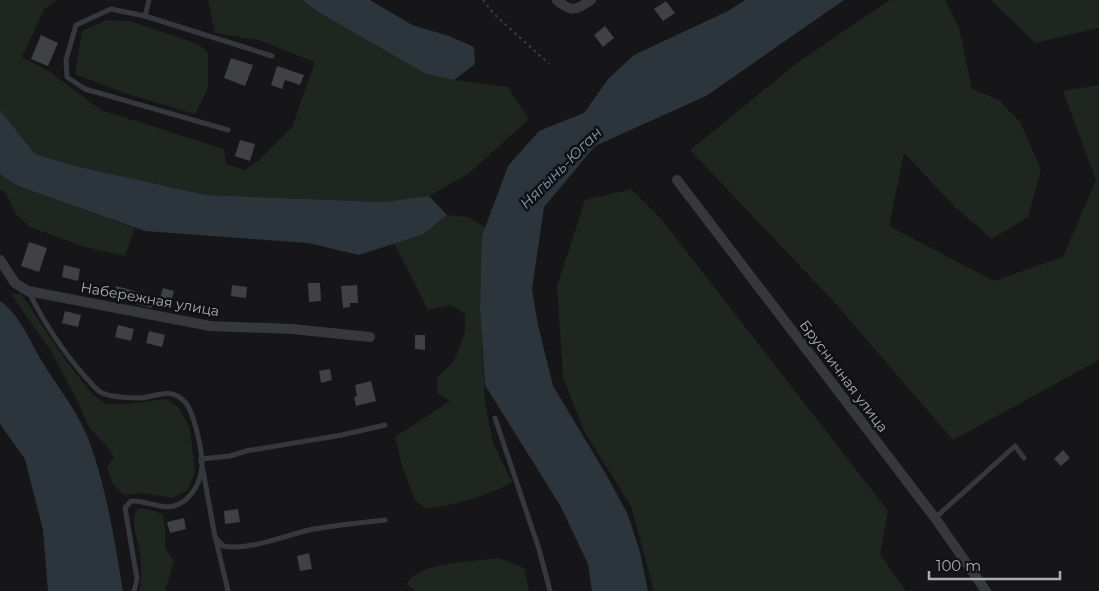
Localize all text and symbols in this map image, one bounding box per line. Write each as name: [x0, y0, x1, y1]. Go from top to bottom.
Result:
water label: Нягынь-Юган: [516, 123, 606, 213]
street label: Набережная улица: [79, 278, 221, 320]
street label: Брусничная улица: [796, 316, 892, 436]
scale bar: [929, 548, 1060, 580]
text: 100 m: [936, 556, 981, 575]

